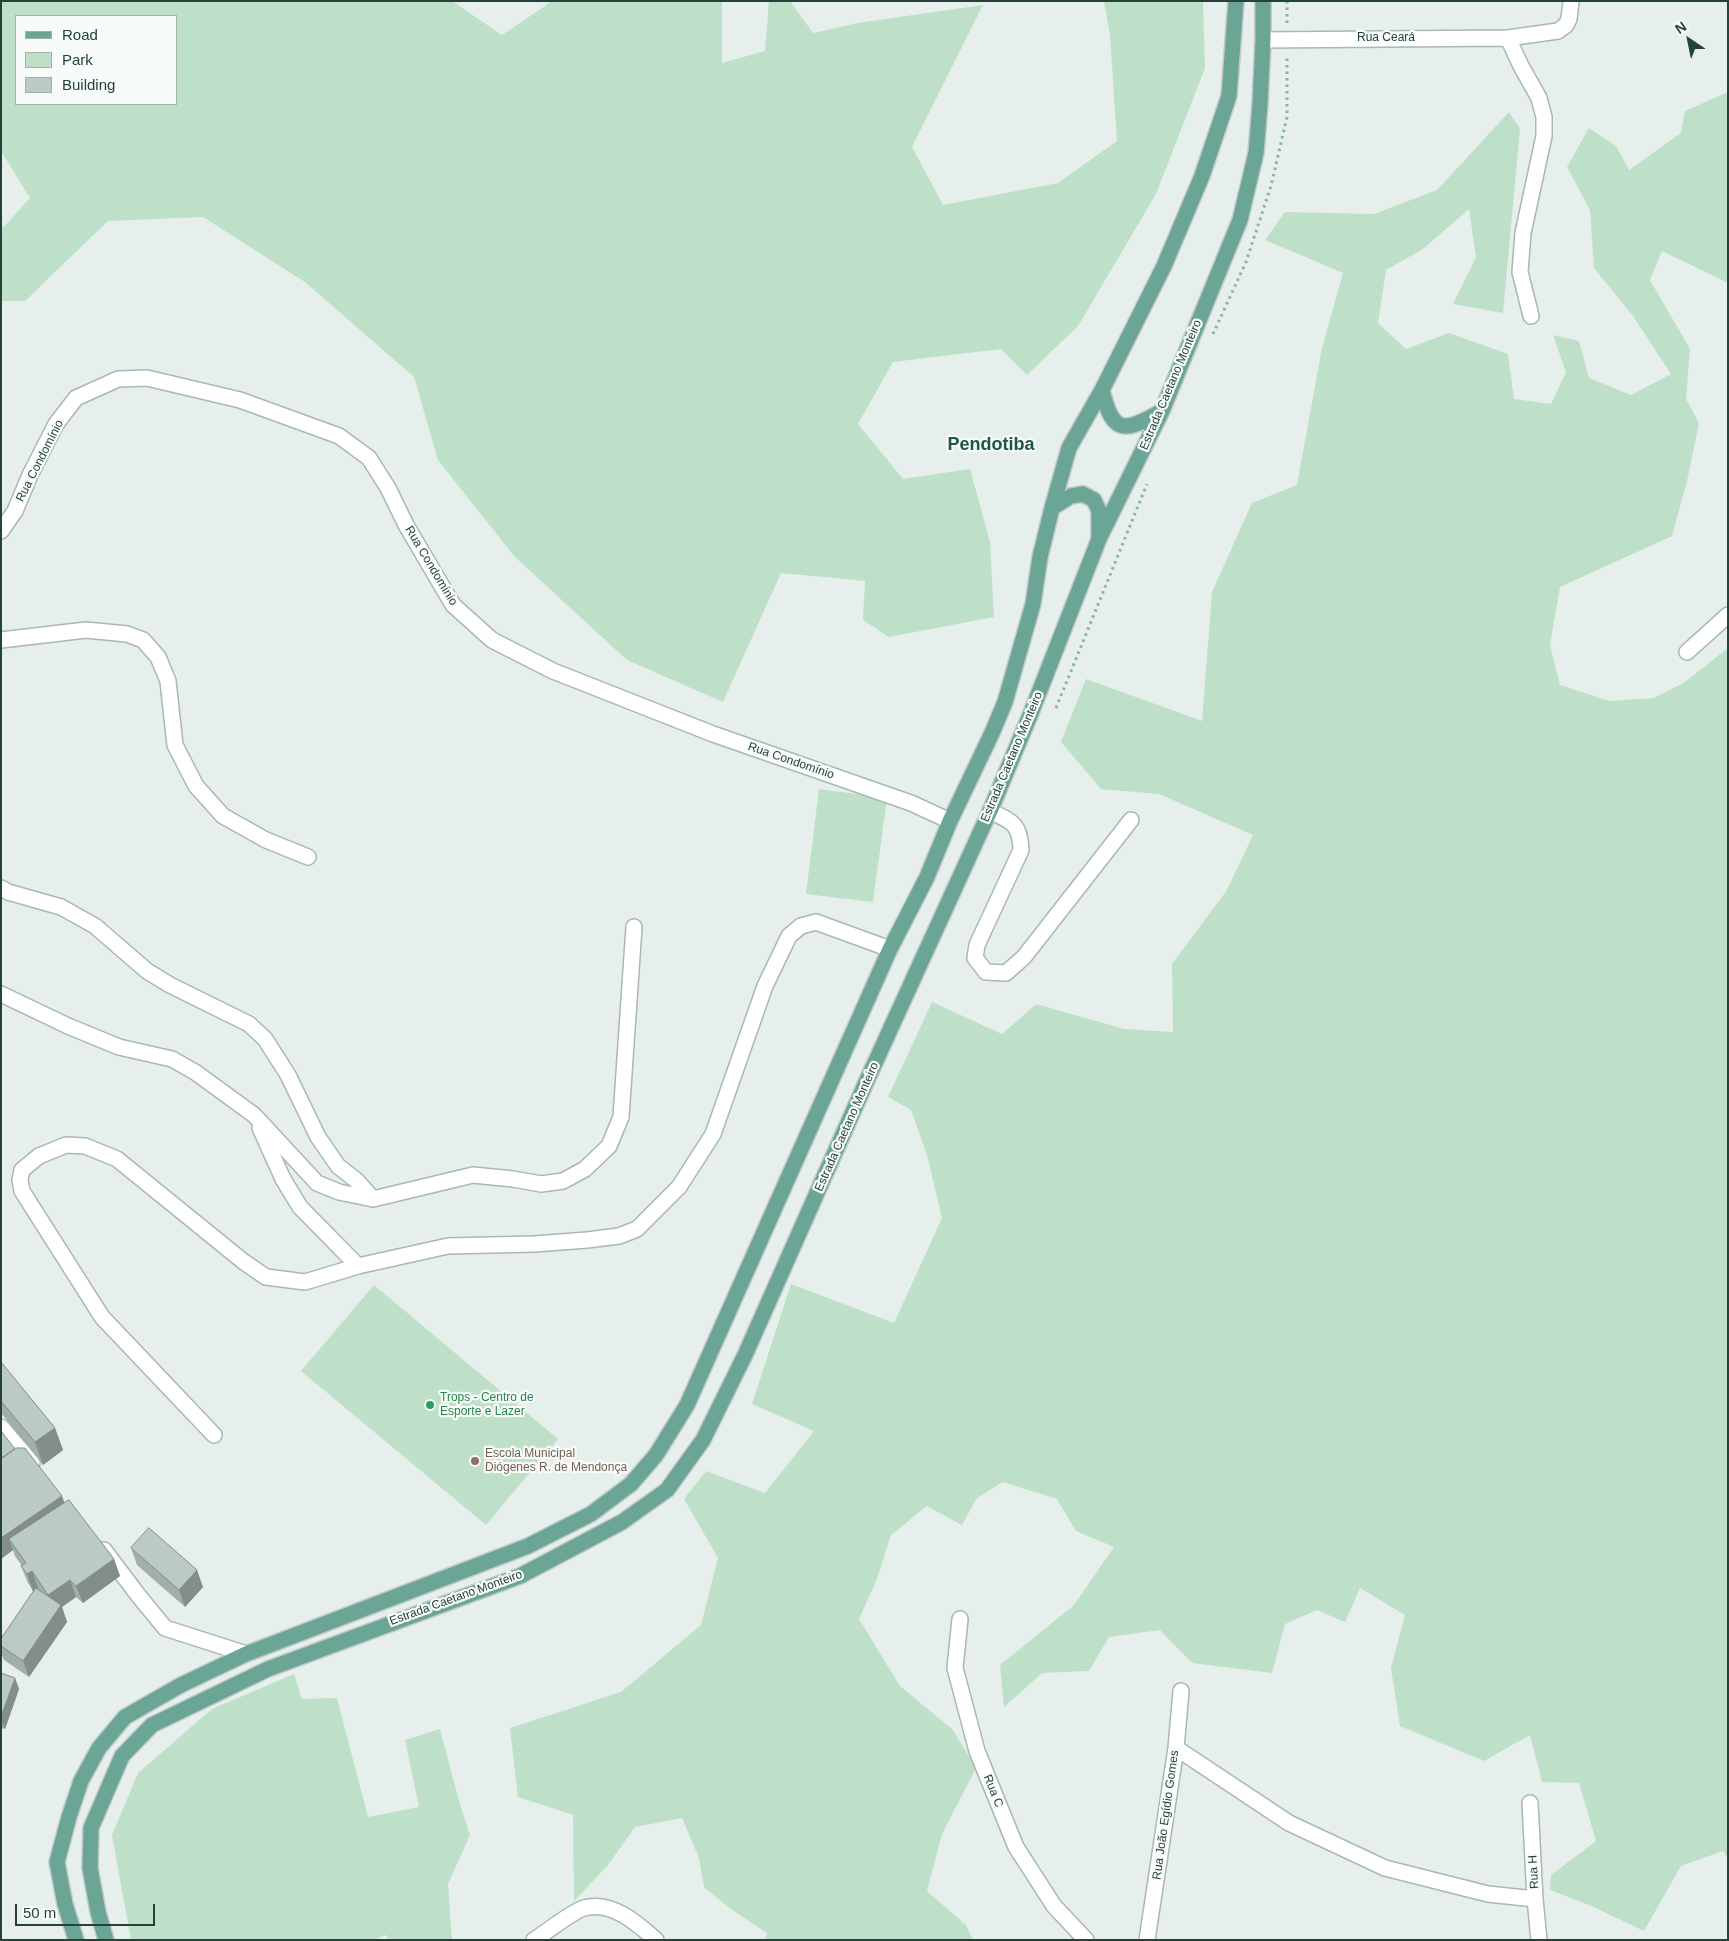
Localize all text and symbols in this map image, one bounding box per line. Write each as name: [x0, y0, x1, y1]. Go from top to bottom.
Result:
legend: [15, 15, 178, 105]
north arrow: [1664, 15, 1714, 65]
text: N: [1672, 18, 1689, 37]
text: Road: [62, 26, 98, 43]
street label: Rua Ceará: [1357, 31, 1415, 45]
text: Park: [62, 51, 93, 68]
text: Building: [62, 76, 115, 93]
street label: Estrada Caetano Monteiro: [1137, 318, 1205, 452]
street label: Rua Condomínio: [13, 418, 67, 504]
district label: Pendotiba: [947, 434, 1035, 456]
street label: Rua Condomínio: [402, 524, 460, 608]
street label: Estrada Caetano Monteiro: [978, 690, 1046, 824]
street label: Rua Condomínio: [746, 740, 836, 782]
street label: Estrada Caetano Monteiro: [812, 1060, 882, 1194]
place label: Trops - Centro de Esporte e Lazer: [440, 1391, 534, 1419]
marker: Trops - Centro de Esporte e Lazer: [424, 1399, 436, 1411]
place label: Escola Municipal Diógenes R. de Mendonça: [485, 1447, 627, 1475]
marker: Escola Municipal Diógenes R. de Mendonça: [469, 1455, 481, 1467]
street label: Estrada Caetano Monteiro: [388, 1567, 524, 1629]
street label: Rua João Egídio Gomes: [1150, 1749, 1182, 1881]
street label: Rua C: [980, 1773, 1006, 1809]
street label: Rua H: [1526, 1855, 1542, 1889]
scale bar: [18, 1894, 158, 1926]
text: 50 m: [23, 1904, 56, 1921]

